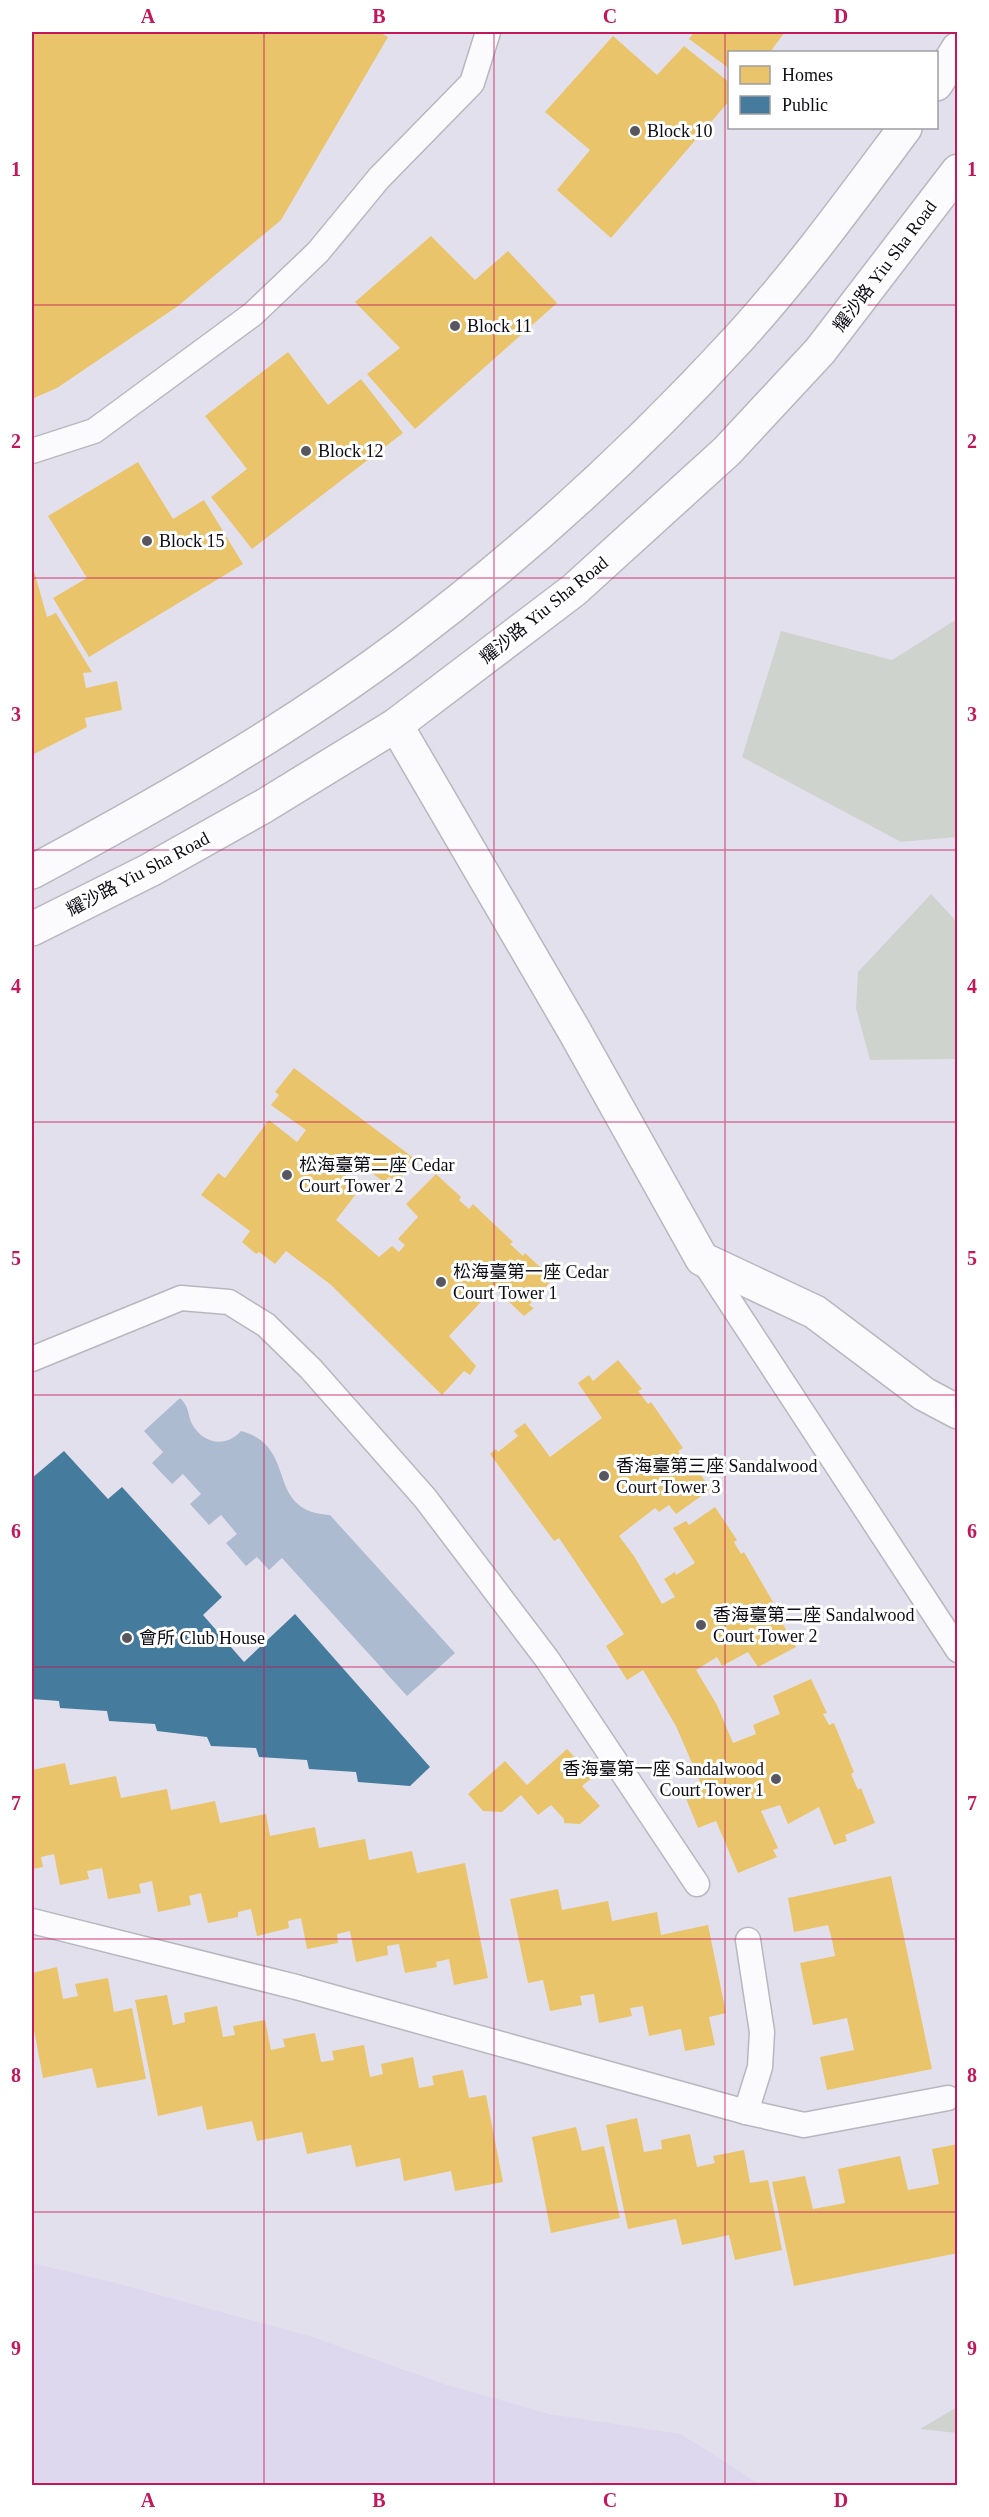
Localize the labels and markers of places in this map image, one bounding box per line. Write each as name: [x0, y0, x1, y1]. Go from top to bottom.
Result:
place label: Block 10: [647, 121, 713, 141]
marker: Block 10: [628, 124, 642, 138]
place label: Block 11: [467, 316, 532, 336]
marker: Block 11: [448, 319, 462, 333]
place label: Block 12: [318, 441, 384, 461]
marker: Block 12: [299, 444, 313, 458]
place label: Block 15: [159, 531, 225, 551]
marker: Block 15: [140, 534, 154, 548]
place label: 松海臺第二座 Cedar Court Tower 2: [299, 1155, 454, 1196]
marker: 松海臺第二座 Cedar Court Tower 2: [280, 1168, 294, 1182]
place label: 松海臺第一座 Cedar Court Tower 1: [453, 1262, 608, 1303]
marker: 松海臺第一座 Cedar Court Tower 1: [434, 1275, 448, 1289]
place label: 香海臺第三座 Sandalwood Court Tower 3: [616, 1456, 818, 1497]
marker: 香海臺第三座 Sandalwood Court Tower 3: [597, 1469, 611, 1483]
place label: 香海臺第二座 Sandalwood Court Tower 2: [713, 1605, 915, 1646]
marker: 香海臺第二座 Sandalwood Court Tower 2: [694, 1618, 708, 1632]
place label: 會所 Club House: [139, 1628, 265, 1648]
marker: 會所 Club House: [120, 1631, 134, 1645]
place label: 香海臺第一座 Sandalwood Court Tower 1: [563, 1759, 764, 1800]
marker: 香海臺第一座 Sandalwood Court Tower 1: [769, 1772, 783, 1786]

